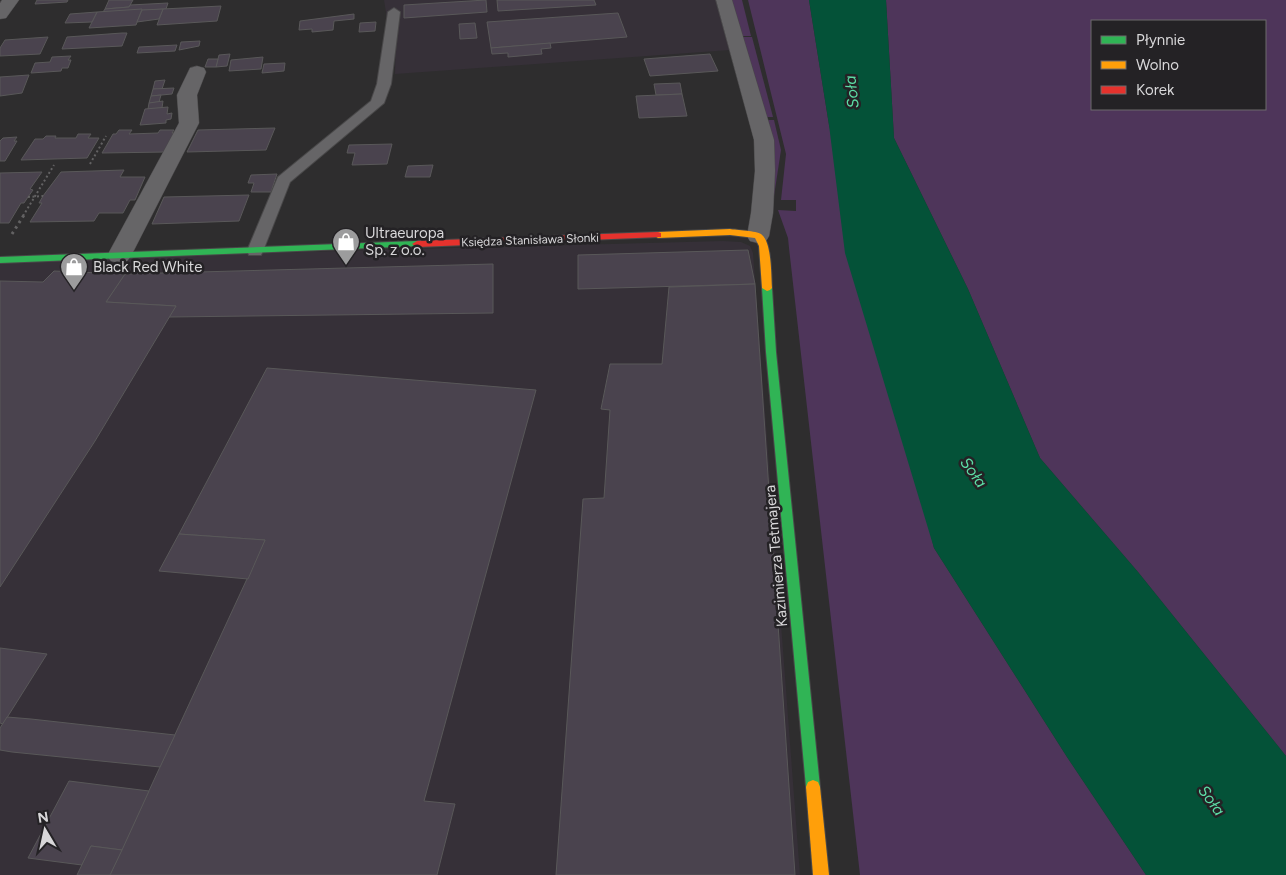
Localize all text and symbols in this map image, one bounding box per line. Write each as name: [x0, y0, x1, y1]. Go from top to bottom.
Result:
legend: [1091, 20, 1266, 110]
text: Płynnie: [1136, 31, 1185, 49]
text: Wolno: [1136, 56, 1179, 74]
water label: Soła: [840, 75, 863, 109]
text: Korek: [1136, 81, 1175, 99]
place label: Ultraeuropa Sp. z o.o.: [365, 224, 444, 259]
shop icon: Ultraeuropa Sp. z o.o.: [331, 227, 361, 266]
street label: Księdza Stanisława Słonki: [461, 231, 599, 249]
shop icon: Black Red White: [59, 252, 89, 291]
place label: Black Red White: [93, 258, 202, 276]
water label: Soła: [956, 453, 991, 491]
street label: Kazimierza Tetmajera: [761, 484, 791, 628]
water label: Soła: [1194, 781, 1229, 819]
north arrow: [20, 805, 70, 855]
text: N: [36, 808, 50, 827]

